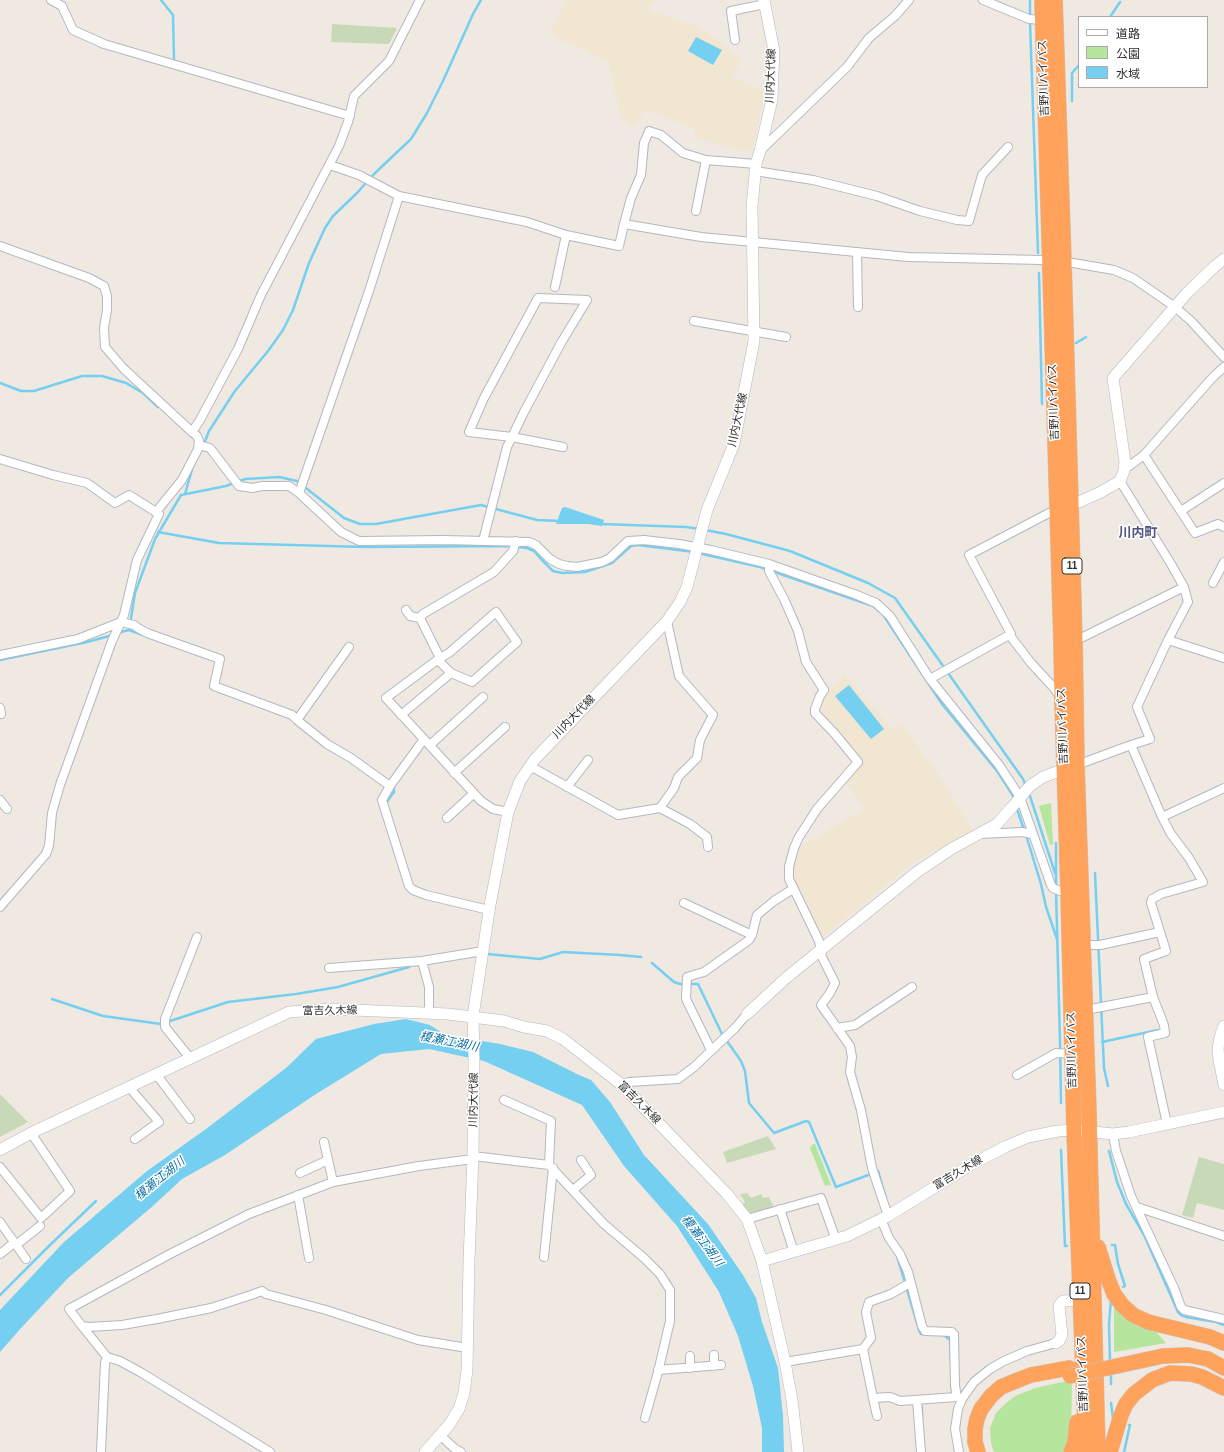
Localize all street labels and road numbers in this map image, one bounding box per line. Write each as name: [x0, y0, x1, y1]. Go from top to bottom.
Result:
street label: 吉野川バイパス: [1036, 39, 1052, 117]
street label: 川内大代線: [763, 48, 779, 104]
street label: 吉野川バイパス: [1046, 363, 1062, 441]
street label: 川内大代線: [726, 392, 750, 448]
road number: 11: [1062, 558, 1082, 574]
street label: 吉野川バイパス: [1055, 687, 1071, 765]
street label: 川内大代線: [550, 693, 598, 741]
street label: 富吉久木線: [302, 1004, 358, 1018]
street label: 吉野川バイパス: [1065, 1011, 1079, 1089]
street label: 川内大代線: [467, 1072, 481, 1128]
street label: 富吉久木線: [615, 1079, 663, 1127]
street label: 富吉久木線: [931, 1153, 985, 1193]
road number: 11: [1070, 1283, 1090, 1299]
street label: 吉野川バイパス: [1075, 1335, 1091, 1413]

